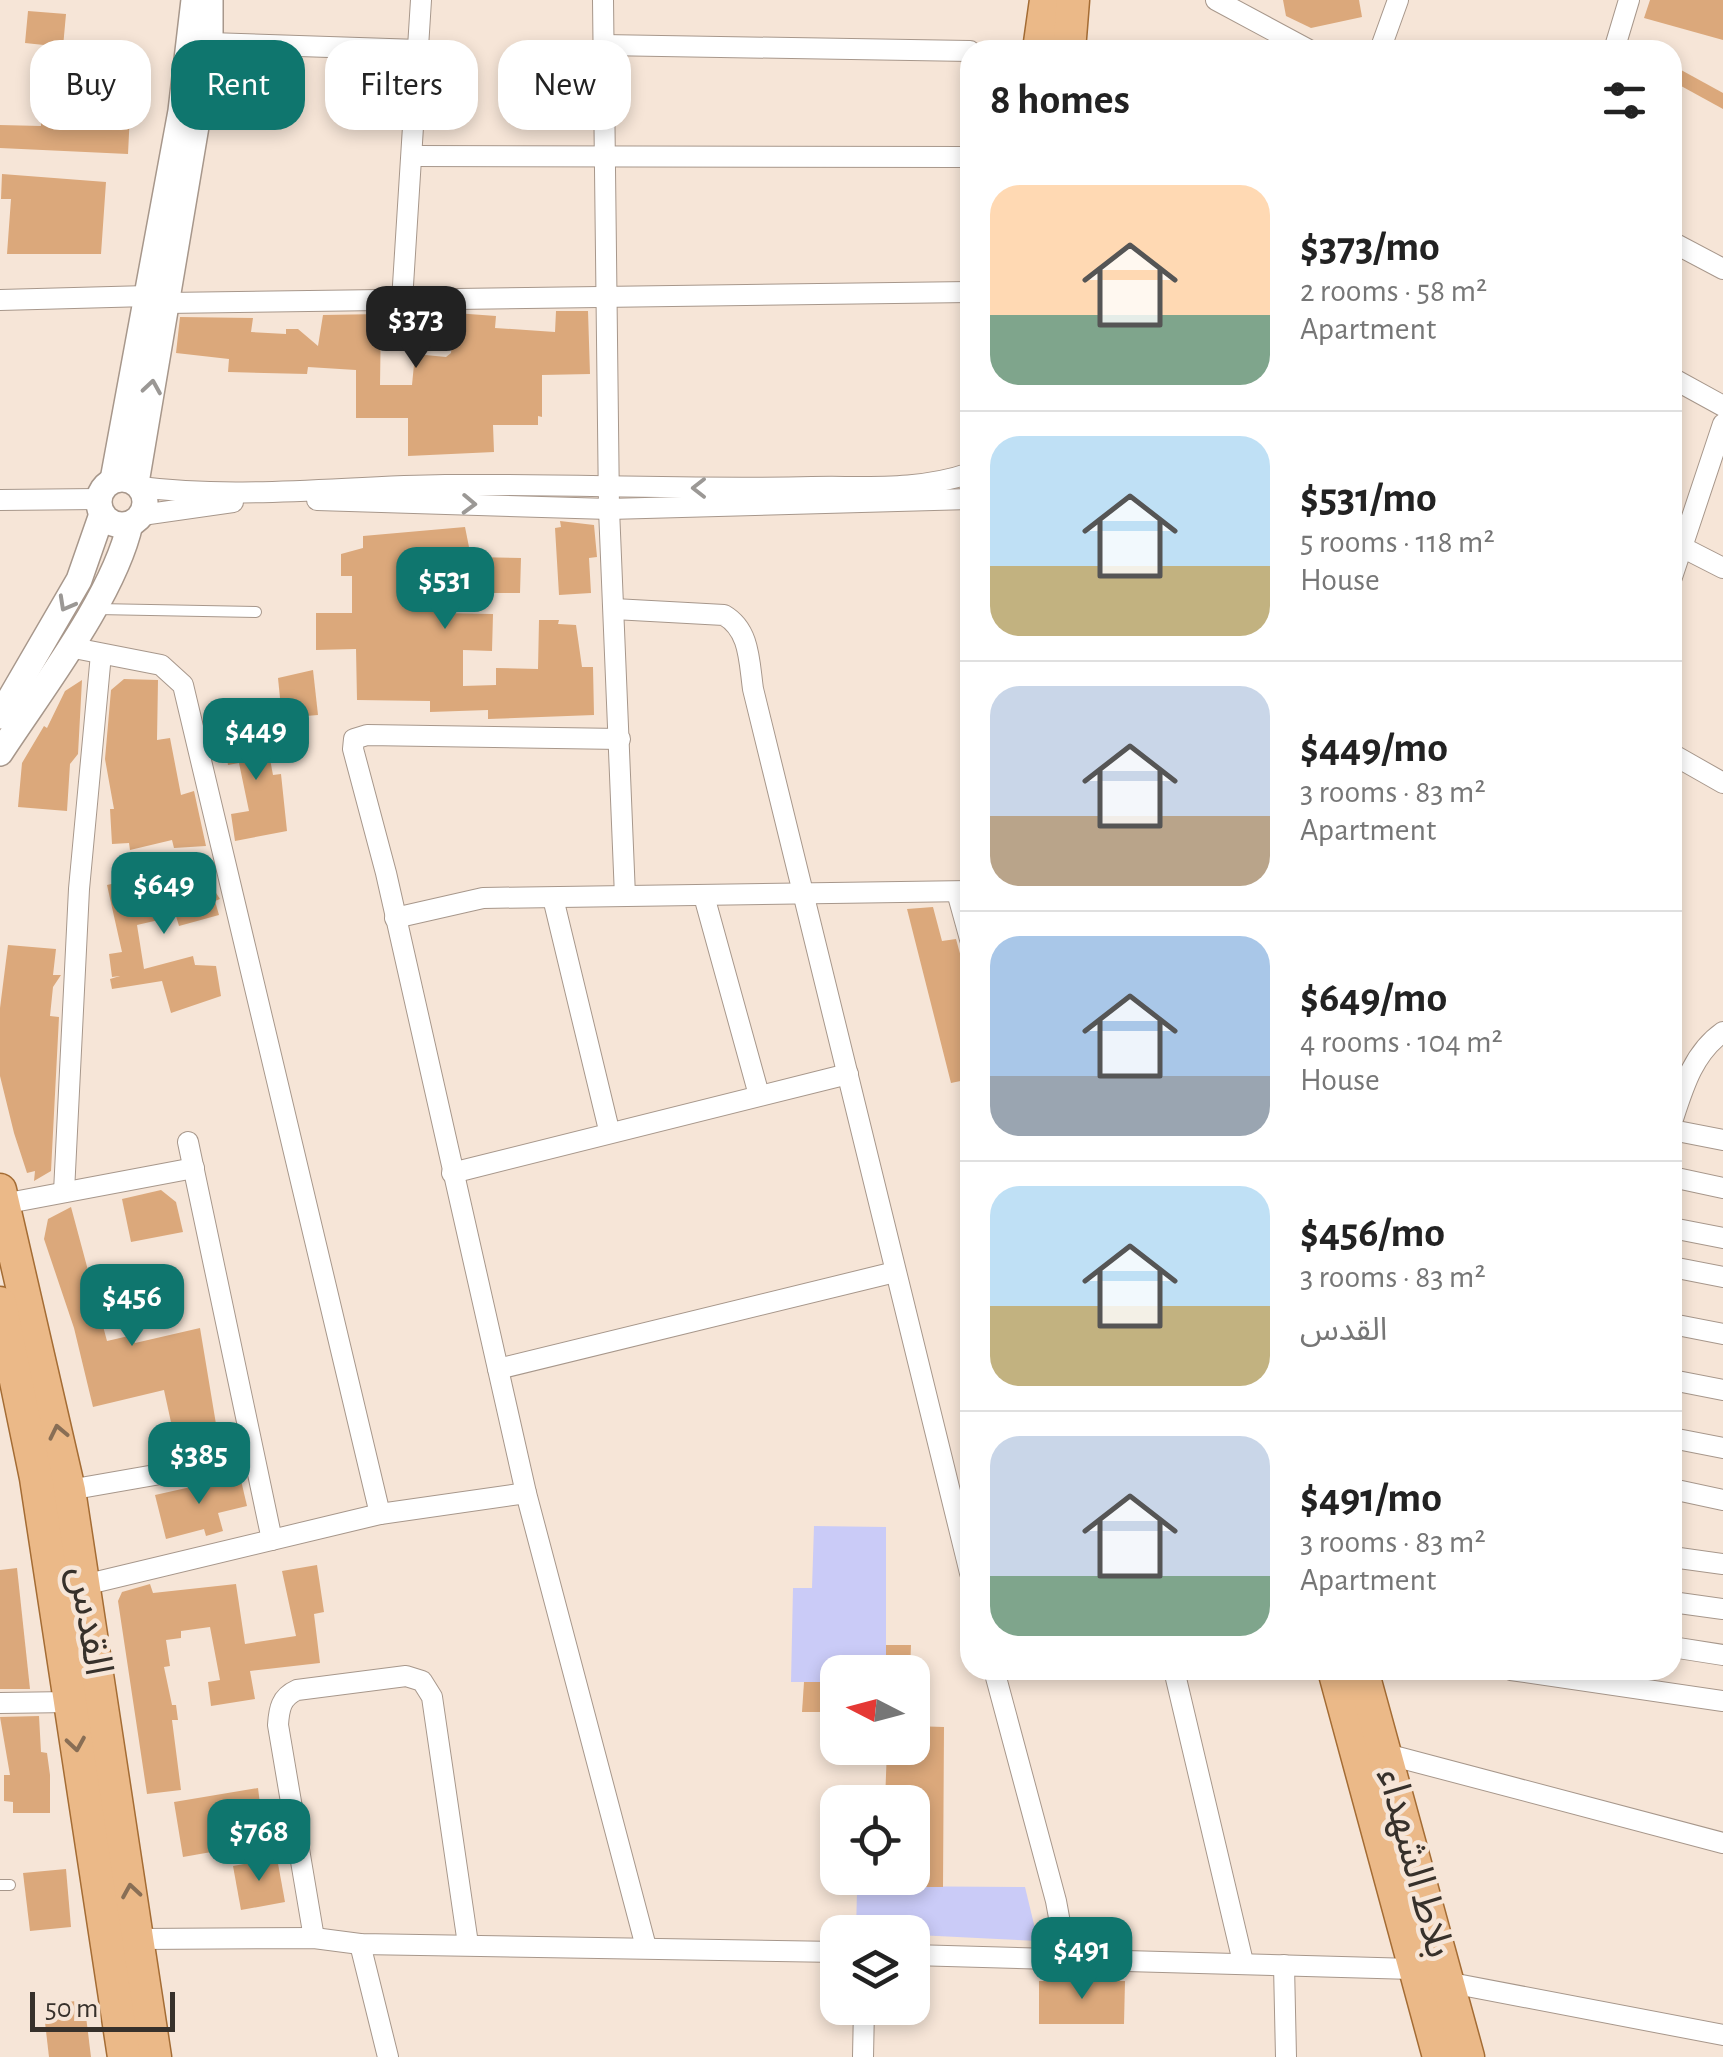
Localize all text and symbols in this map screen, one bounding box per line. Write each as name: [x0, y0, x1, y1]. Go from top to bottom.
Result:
chip: Buy: [30, 40, 151, 130]
chip: Rent: [171, 40, 305, 130]
chip: Filters: [325, 40, 478, 130]
chip: New: [498, 40, 631, 130]
icon: filters: [1597, 73, 1652, 128]
text: 8 homes: [990, 79, 1130, 121]
icon: home: [1070, 225, 1190, 345]
text: $373/mo: [1300, 226, 1440, 268]
text: 2 rooms · 58 m²: [1300, 275, 1487, 307]
pin: $373: [357, 286, 475, 371]
text: $373: [388, 302, 444, 334]
text: Apartment: [1300, 313, 1436, 345]
one-way arrow: [141, 378, 162, 395]
icon: home: [1070, 476, 1190, 596]
one-way arrow: [691, 477, 706, 499]
text: $531/mo: [1300, 477, 1437, 519]
one-way arrow: [461, 494, 477, 515]
text: 5 rooms · 118 m²: [1300, 526, 1495, 558]
pin: $531: [386, 547, 504, 632]
text: $531: [418, 563, 472, 595]
text: House: [1300, 564, 1380, 596]
one-way arrow: [58, 593, 78, 611]
pin: $449: [197, 698, 315, 783]
text: $449: [225, 714, 287, 746]
icon: home: [1070, 726, 1190, 846]
text: $449/mo: [1300, 727, 1448, 769]
text: 3 rooms · 83 m²: [1300, 776, 1486, 808]
text: Apartment: [1300, 814, 1436, 846]
pin: $649: [105, 852, 223, 937]
text: $649: [133, 868, 195, 900]
icon: home: [1070, 976, 1190, 1096]
text: $649/mo: [1300, 977, 1447, 1019]
text: 4 rooms · 104 m²: [1300, 1026, 1503, 1058]
text: House: [1300, 1064, 1380, 1096]
text: $456/mo: [1300, 1212, 1445, 1254]
icon: home: [1070, 1226, 1190, 1346]
text: 3 rooms · 83 m²: [1300, 1261, 1486, 1293]
pin: $456: [73, 1264, 191, 1349]
text: $456: [102, 1280, 162, 1312]
text: القدس: [1300, 1314, 1388, 1346]
pin: $385: [140, 1422, 258, 1507]
one-way arrow: [49, 1424, 70, 1441]
text: $385: [170, 1438, 228, 1470]
icon: home: [1070, 1476, 1190, 1596]
text: $491/mo: [1300, 1477, 1442, 1519]
text: 3 rooms · 83 m²: [1300, 1526, 1486, 1558]
street label: القدس: [61, 1564, 118, 1678]
text: Apartment: [1300, 1564, 1436, 1596]
north arrow: [820, 1655, 930, 1765]
map controls: [820, 1655, 930, 2025]
one-way arrow: [65, 1735, 86, 1752]
street label: بلاط الشهداء: [1370, 1764, 1459, 1962]
button: locate: [820, 1785, 930, 1895]
pin: $768: [200, 1799, 318, 1884]
text: $768: [229, 1815, 289, 1847]
one-way arrow: [122, 1883, 143, 1900]
button: layers: [820, 1915, 930, 2025]
pin: $491: [1023, 1917, 1141, 2002]
text: $491: [1053, 1933, 1111, 1965]
scale bar: [30, 1987, 175, 2032]
text: 50 m: [45, 1995, 99, 2023]

